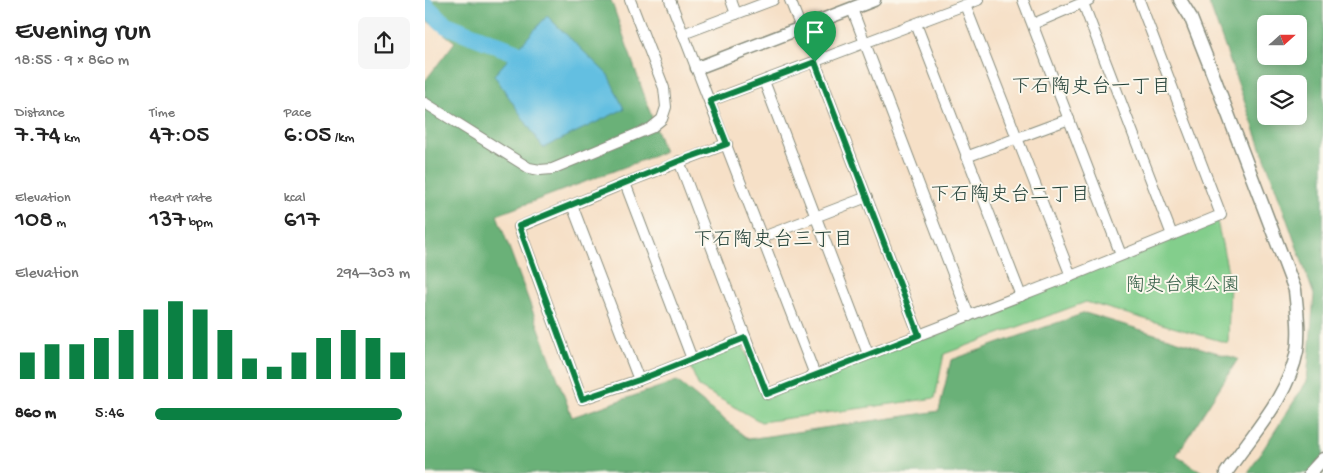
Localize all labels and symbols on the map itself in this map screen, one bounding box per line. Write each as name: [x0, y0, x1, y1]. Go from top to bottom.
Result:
pin: [794, 11, 836, 62]
north arrow: [1257, 15, 1307, 65]
district label: 下石陶史台一丁目: [1011, 75, 1171, 100]
district label: 下石陶史台二丁目: [930, 183, 1090, 208]
district label: 下石陶史台三丁目: [693, 228, 853, 253]
park label: 陶史台東公園: [1126, 274, 1240, 298]

